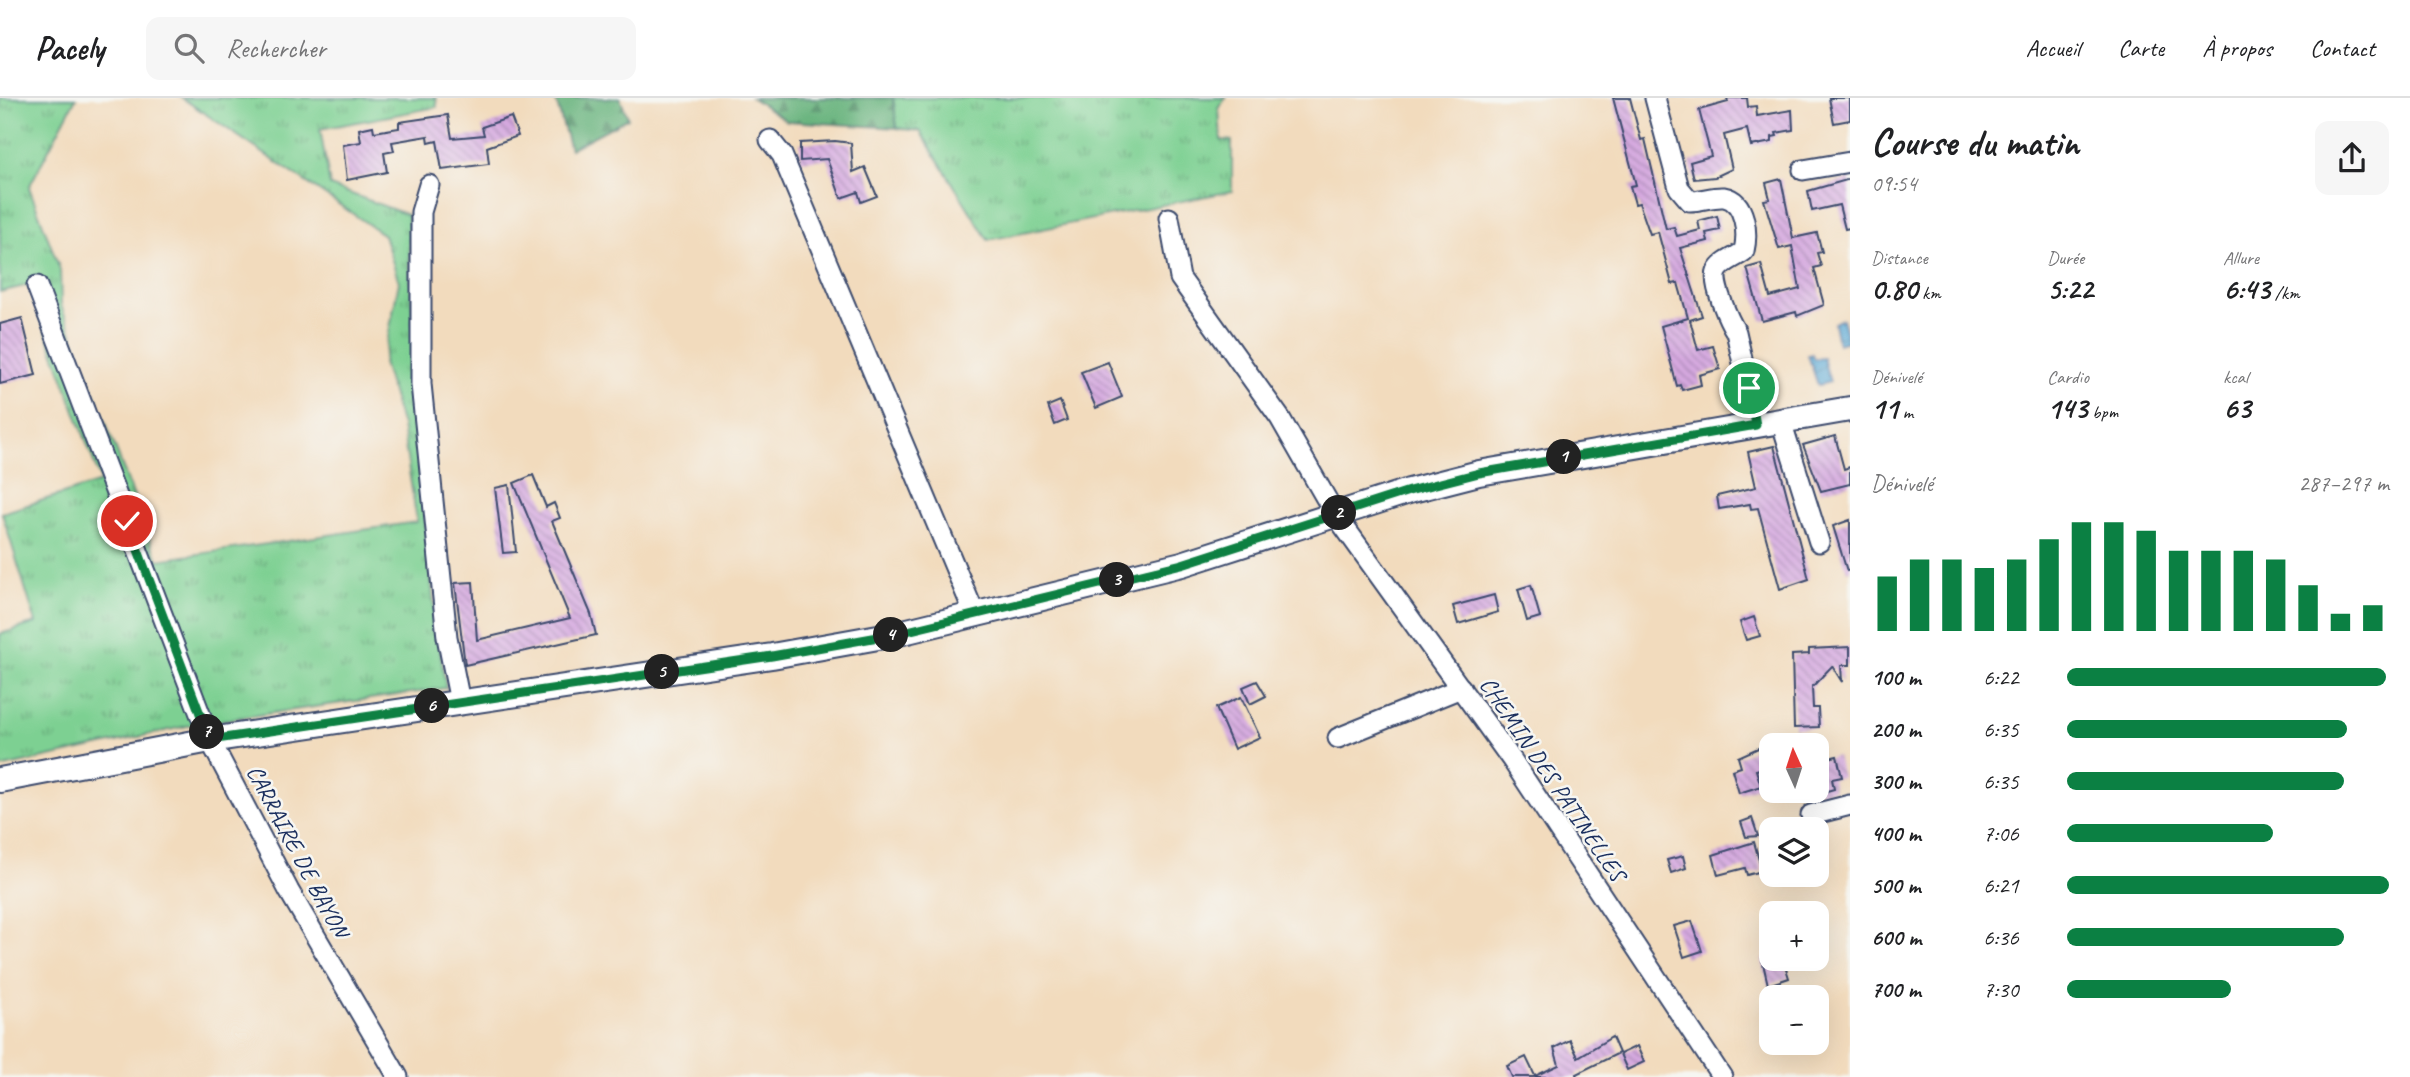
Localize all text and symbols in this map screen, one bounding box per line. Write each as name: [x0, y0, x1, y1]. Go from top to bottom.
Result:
search box: [146, 17, 636, 80]
text: Pacely: [35, 27, 104, 69]
icon: search: [170, 29, 208, 67]
text: Rechercher: [226, 32, 326, 65]
text: Accueil: [2026, 33, 2080, 63]
text: Carte: [2118, 33, 2164, 63]
text: À propos: [2202, 33, 2272, 63]
text: Contact: [2310, 33, 2375, 63]
text: Course du matin: [1871, 119, 2079, 166]
button: share: [2315, 121, 2389, 195]
text: 09:54: [1871, 169, 1917, 198]
text: Distance: [1871, 246, 1928, 270]
text: Durée: [2047, 246, 2084, 270]
text: Allure: [2223, 246, 2259, 270]
text: 0.80: [1871, 270, 1917, 308]
text: 5:22: [2047, 270, 2093, 308]
text: 6:43: [2223, 270, 2270, 308]
text: km: [1917, 281, 1941, 305]
text: /km: [2270, 281, 2300, 305]
pin: [1719, 358, 1779, 418]
text: Dénivelé: [1871, 365, 1922, 389]
text: Cardio: [2047, 365, 2089, 389]
text: kcal: [2223, 365, 2248, 389]
icon: arrive: [1730, 369, 1768, 407]
text: 11: [1871, 389, 1898, 427]
text: 143: [2047, 389, 2088, 427]
text: 63: [2223, 389, 2251, 427]
text: m: [1898, 400, 1913, 424]
text: bpm: [2088, 400, 2118, 424]
pin: 1: [1546, 440, 1582, 474]
text: 1: [1559, 444, 1568, 468]
text: Dénivelé: [1871, 469, 1933, 498]
text: 287–297 m: [2298, 469, 2389, 498]
pin: [97, 491, 157, 551]
pin: 2: [1322, 496, 1356, 530]
text: 2: [1334, 500, 1343, 524]
icon: check: [108, 502, 146, 540]
pin: 3: [1100, 562, 1134, 598]
text: 3: [1112, 567, 1121, 591]
pin: 4: [874, 618, 908, 652]
text: 4: [886, 622, 895, 646]
pin: 5: [644, 654, 680, 690]
text: 5: [657, 659, 666, 683]
text: 100 m: [1871, 663, 1921, 692]
text: 6:22: [1983, 663, 2019, 692]
street label: CHEMIN DES PATINELLES: [1473, 671, 1635, 890]
pin: 6: [414, 688, 450, 724]
text: 6: [427, 693, 436, 717]
pin: 7: [190, 714, 224, 750]
text: 200 m: [1871, 715, 1921, 744]
text: 6:35: [1983, 715, 2019, 744]
text: 7: [202, 719, 211, 743]
north arrow: [1759, 733, 1829, 803]
map controls: [1759, 733, 1829, 1055]
street label: CARRAIRE DE BAYON: [240, 760, 358, 945]
text: 300 m: [1871, 767, 1921, 796]
text: 6:35: [1983, 767, 2019, 796]
button: layers: [1759, 817, 1829, 887]
text: 400 m: [1871, 819, 1921, 848]
text: 7:06: [1983, 819, 2019, 848]
text: 500 m: [1871, 871, 1920, 900]
text: 6:21: [1983, 871, 2019, 900]
button: +: [1759, 901, 1829, 971]
text: 600 m: [1871, 923, 1921, 952]
text: 6:36: [1983, 923, 2019, 952]
text: 700 m: [1871, 975, 1921, 1004]
text: 7:30: [1983, 975, 2019, 1004]
button: −: [1759, 985, 1829, 1055]

